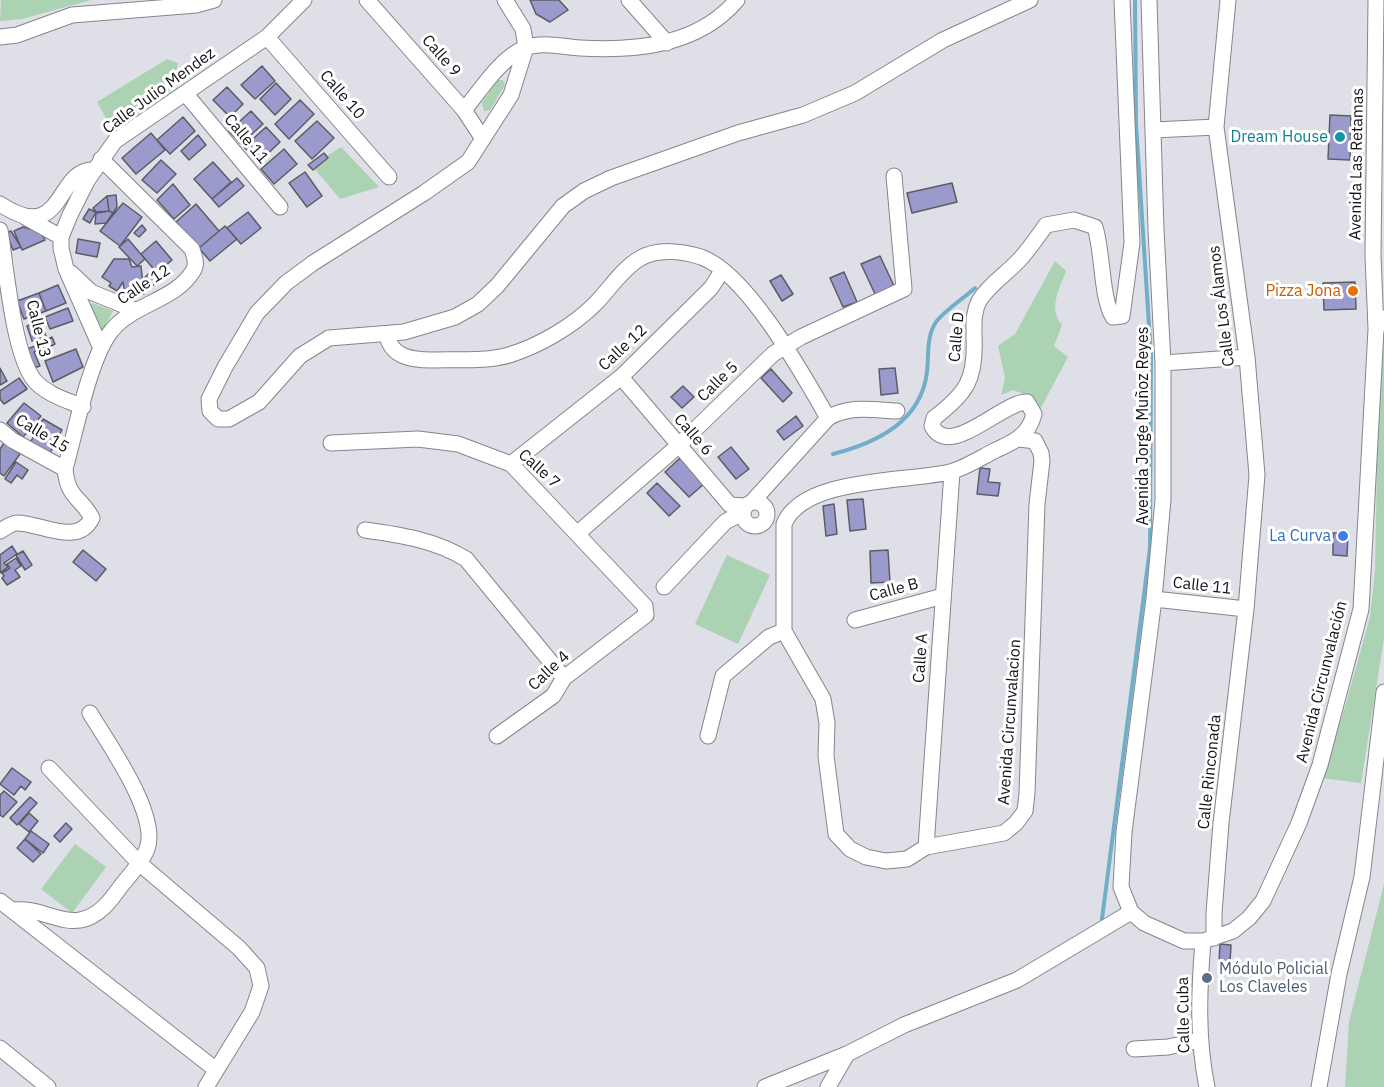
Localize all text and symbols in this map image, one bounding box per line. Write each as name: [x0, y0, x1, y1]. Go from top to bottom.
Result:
street label: Calle 9: [418, 31, 464, 81]
street label: Calle Julio Mendez: [99, 44, 219, 138]
street label: Calle 10: [315, 66, 369, 124]
street label: Avenida Las Retamas: [1346, 88, 1368, 240]
street label: Calle 11: [220, 110, 272, 168]
place label: Dream House: [1230, 127, 1328, 147]
marker: Dream House: [1333, 130, 1347, 144]
street label: Calle Los Álamos: [1205, 244, 1239, 368]
street label: Calle 12: [114, 261, 174, 309]
place label: Pizza Jona: [1265, 281, 1341, 301]
marker: Pizza Jona: [1346, 284, 1360, 298]
street label: Calle 13: [22, 298, 54, 360]
street label: Calle D: [945, 311, 969, 363]
street label: Calle 12: [595, 321, 651, 375]
street label: Avenida Jorge Muñoz Reyes: [1133, 326, 1153, 526]
street label: Calle 5: [694, 358, 742, 406]
street label: Calle 6: [670, 410, 716, 460]
street label: Calle 15: [12, 411, 72, 457]
street label: Calle 7: [514, 445, 564, 493]
place label: La Curva: [1269, 526, 1331, 546]
marker: La Curva: [1336, 529, 1350, 543]
street label: Calle 11: [1172, 573, 1232, 599]
street label: Calle B: [867, 574, 921, 606]
street label: Avenida Circunvalación: [1293, 599, 1351, 765]
street label: Calle A: [910, 632, 932, 684]
street label: Avenida Circunvalacion: [995, 638, 1025, 806]
street label: Calle 4: [524, 647, 574, 695]
street label: Calle Rinconada: [1194, 714, 1226, 830]
place label: Módulo Policial Los Claveles: [1219, 959, 1328, 997]
marker: Módulo Policial Los Claveles: [1200, 971, 1214, 985]
street label: Calle Cuba: [1174, 977, 1194, 1053]

